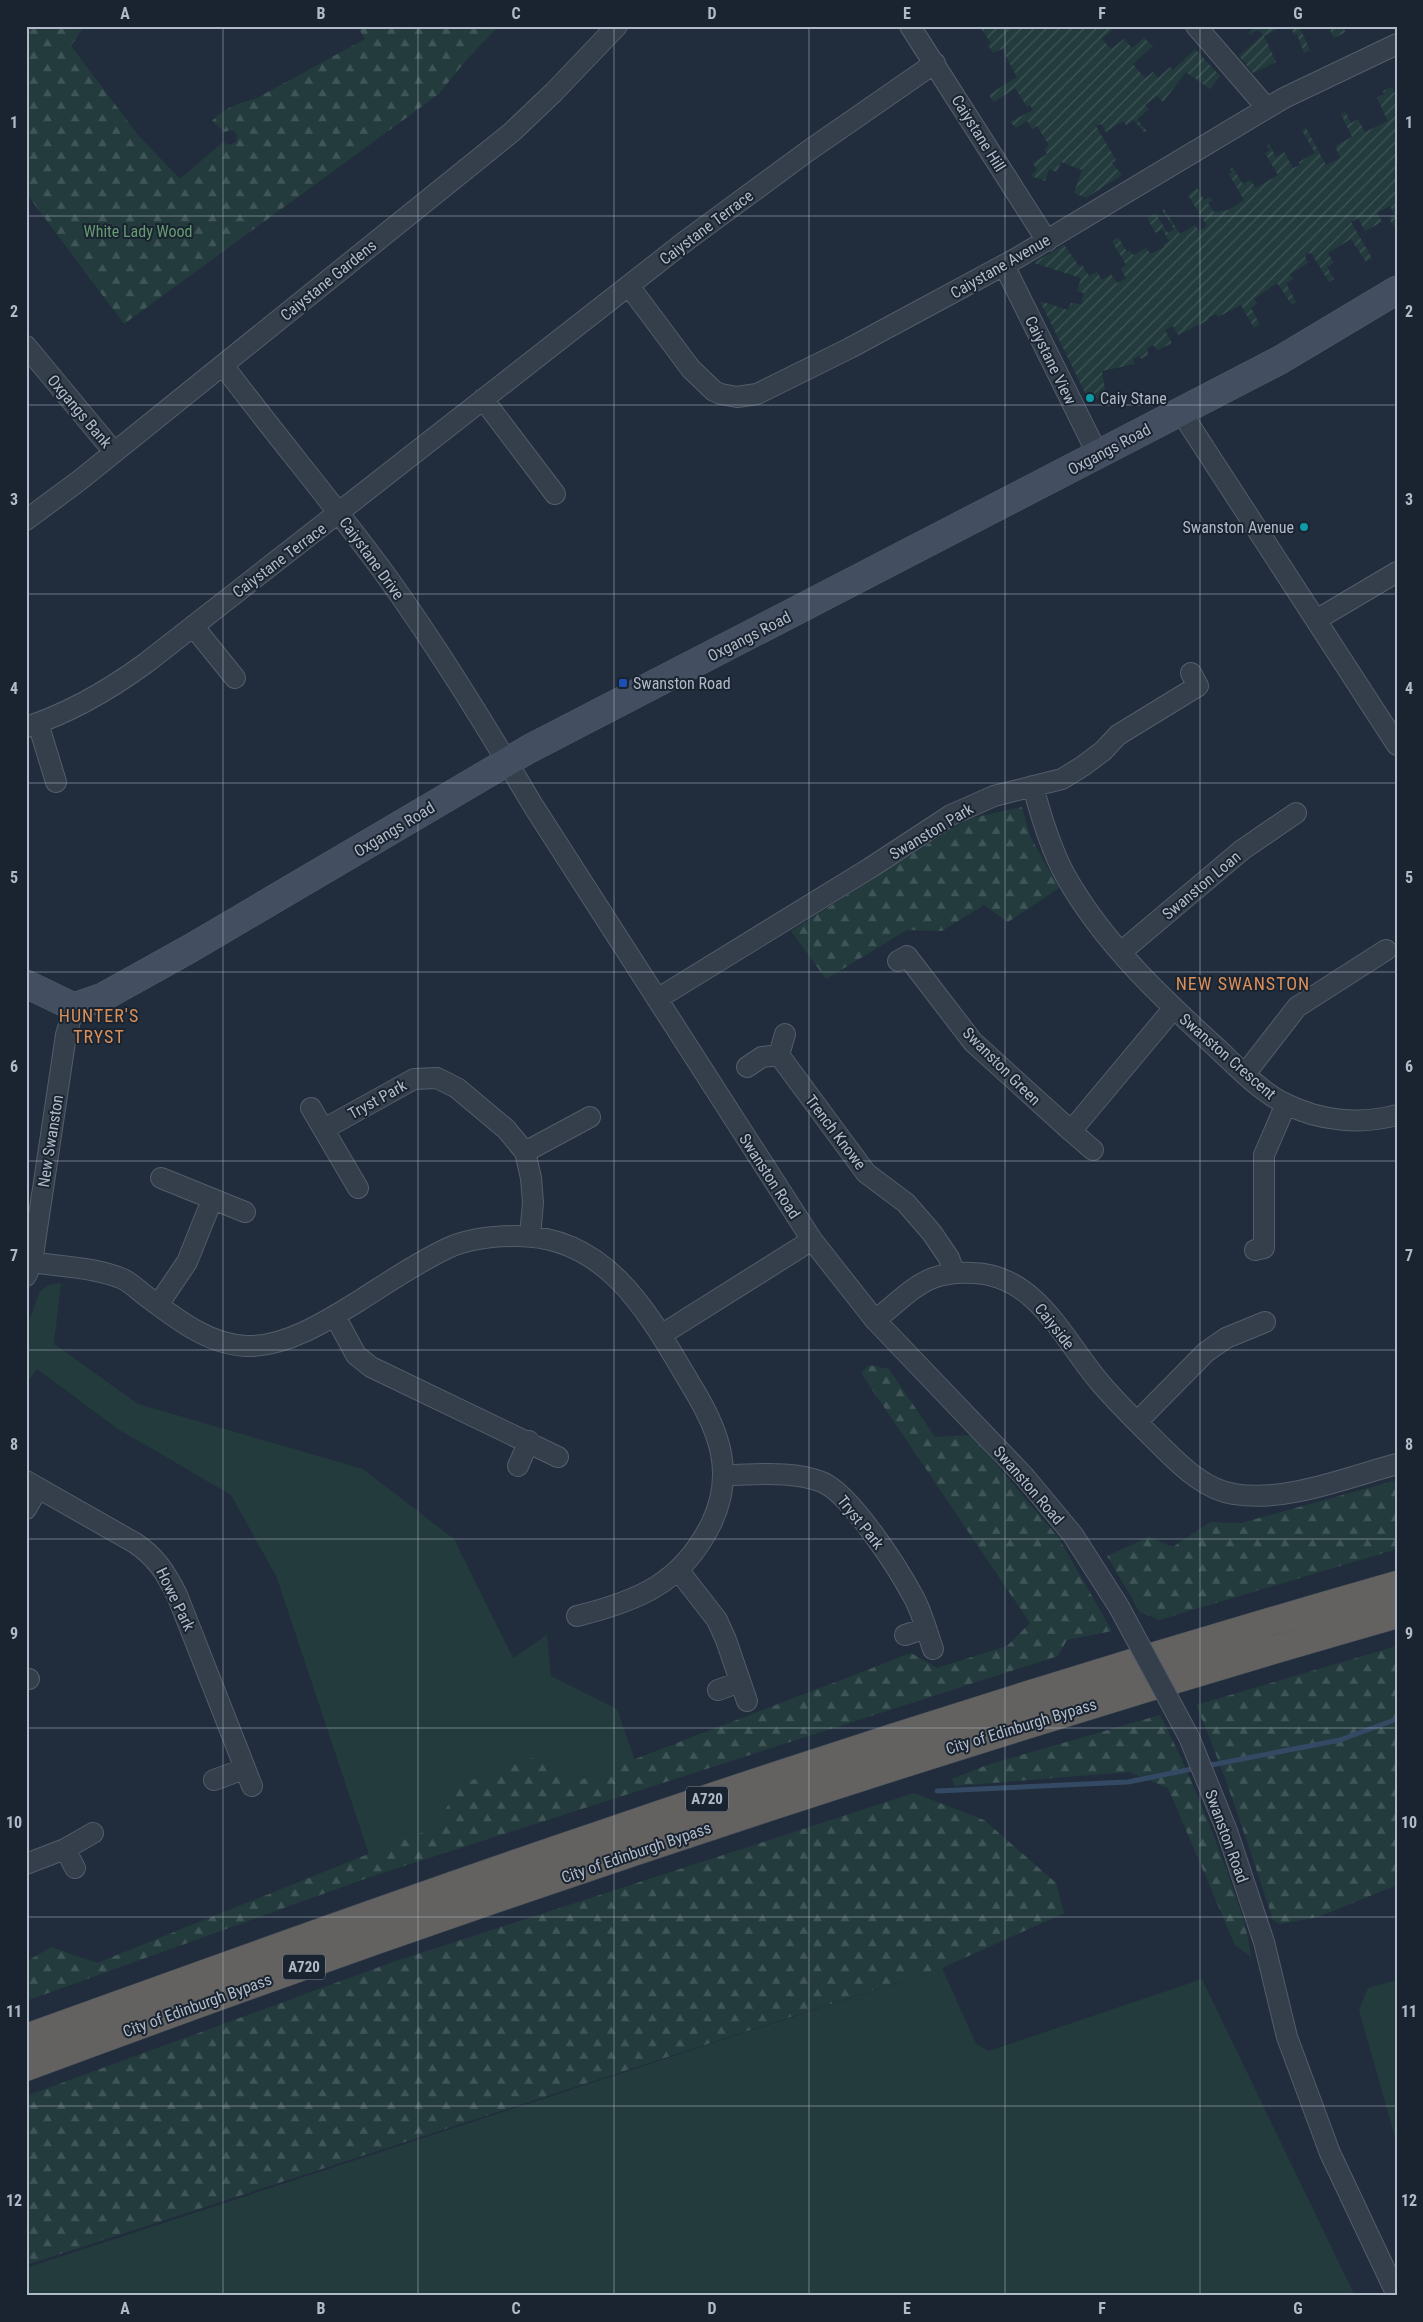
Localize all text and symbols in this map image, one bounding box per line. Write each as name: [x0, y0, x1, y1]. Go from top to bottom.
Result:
text: A: [120, 4, 130, 23]
text: B: [317, 4, 326, 23]
text: C: [511, 4, 521, 23]
text: D: [707, 4, 717, 23]
text: E: [903, 4, 911, 23]
text: F: [1098, 4, 1106, 23]
text: G: [1293, 4, 1303, 23]
street label: Caiystane Hill: [948, 91, 1010, 175]
text: 1: [10, 113, 18, 132]
text: 1: [1405, 113, 1413, 132]
street label: Caiystane Terrace: [656, 186, 757, 269]
park label: White Lady Wood: [84, 222, 192, 241]
street label: Caiystane Avenue: [947, 230, 1053, 303]
street label: Caiystane Gardens: [276, 236, 380, 325]
text: 2: [10, 302, 18, 321]
text: 2: [1405, 302, 1413, 321]
street label: Caiystane View: [1021, 313, 1080, 408]
street label: Oxgangs Bank: [43, 371, 116, 453]
place label: Caiy Stane: [1100, 389, 1167, 408]
marker: Caiy Stane: [1084, 392, 1096, 404]
street label: Oxgangs Road: [1065, 420, 1154, 479]
text: 3: [10, 490, 18, 509]
text: 3: [1405, 490, 1413, 509]
street label: Caiystane Drive: [335, 513, 408, 603]
place label: Swanston Avenue: [1183, 518, 1294, 537]
street label: Caiystane Terrace: [229, 519, 330, 602]
marker: Swanston Avenue: [1298, 521, 1310, 533]
street label: Oxgangs Road: [704, 607, 794, 666]
place label: Swanston Road: [633, 674, 731, 693]
marker: Swanston Road: [617, 677, 629, 689]
text: 4: [10, 679, 18, 698]
text: 4: [1405, 679, 1413, 698]
street label: Oxgangs Road: [350, 798, 438, 861]
street label: Swanston Park: [886, 799, 977, 864]
street label: Swanston Loan: [1158, 847, 1244, 924]
text: 5: [10, 868, 18, 887]
text: 5: [1405, 868, 1413, 887]
district label: NEW SWANSTON: [1176, 973, 1310, 994]
district label: HUNTER'S TRYST: [59, 1005, 139, 1047]
street label: Swanston Crescent: [1176, 1009, 1280, 1104]
street label: Swanston Green: [959, 1023, 1045, 1109]
text: 6: [10, 1057, 18, 1076]
text: 6: [1405, 1057, 1413, 1076]
street label: Tryst Park: [345, 1075, 410, 1123]
street label: Trench Knowe: [801, 1091, 870, 1173]
street label: New Swanston: [34, 1094, 67, 1189]
street label: Swanston Road: [735, 1130, 804, 1222]
text: 7: [10, 1246, 18, 1265]
text: 7: [1405, 1246, 1413, 1265]
street label: Caiyside: [1031, 1299, 1079, 1353]
text: 8: [10, 1435, 18, 1454]
text: 8: [1405, 1435, 1413, 1454]
street label: Swanston Road: [989, 1442, 1068, 1528]
street label: Tryst Park: [833, 1492, 889, 1554]
street label: Howe Park: [152, 1564, 199, 1635]
text: 9: [10, 1624, 18, 1643]
text: 9: [1405, 1624, 1413, 1643]
street label: City of Edinburgh Bypass: [943, 1694, 1099, 1759]
road number: A720: [686, 1786, 728, 1812]
street label: Swanston Road: [1201, 1787, 1252, 1885]
text: 10: [6, 1813, 22, 1832]
text: 10: [1401, 1813, 1417, 1832]
street label: City of Edinburgh Bypass: [559, 1818, 713, 1887]
road number: A720: [283, 1954, 325, 1980]
street label: City of Edinburgh Bypass: [120, 1970, 274, 2041]
text: 11: [6, 2002, 22, 2021]
text: 11: [1401, 2002, 1417, 2021]
text: 12: [6, 2191, 22, 2210]
text: 12: [1401, 2191, 1417, 2210]
text: A: [120, 2299, 130, 2318]
text: B: [317, 2299, 326, 2318]
text: C: [511, 2299, 521, 2318]
text: D: [707, 2299, 717, 2318]
text: E: [903, 2299, 911, 2318]
text: F: [1098, 2299, 1106, 2318]
text: G: [1293, 2299, 1303, 2318]

